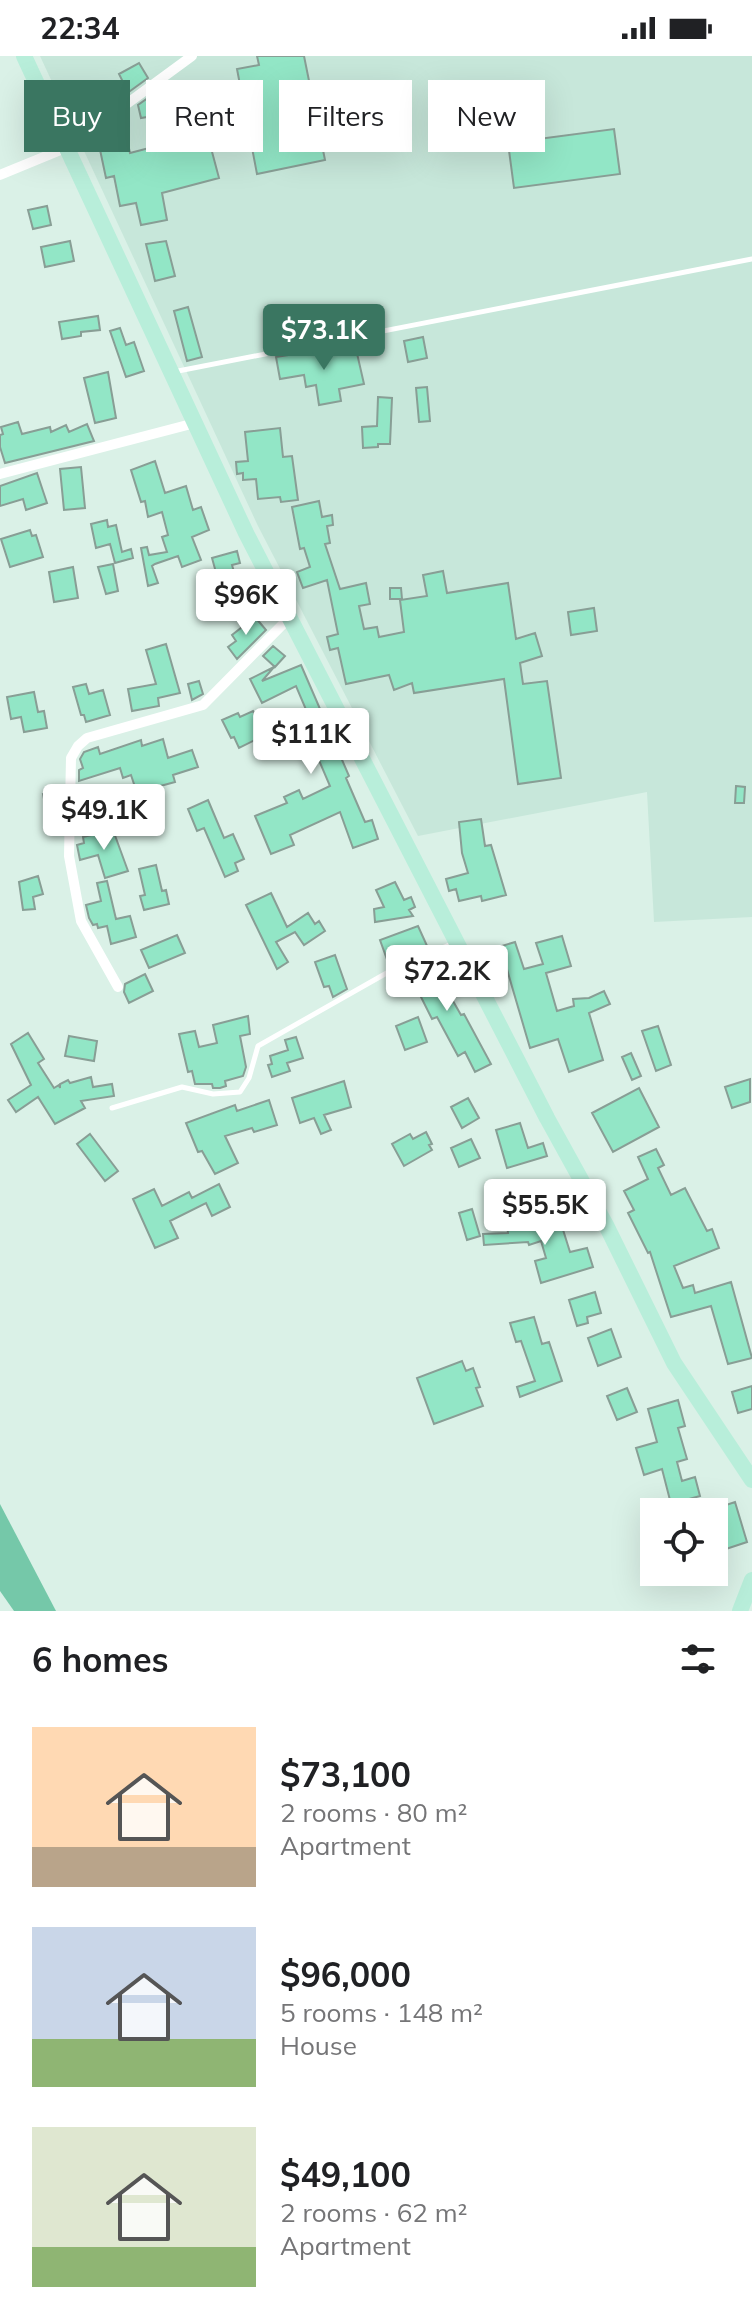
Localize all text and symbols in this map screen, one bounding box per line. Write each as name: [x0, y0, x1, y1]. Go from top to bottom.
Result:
text: 22:34: [40, 9, 119, 47]
chip: Buy: [24, 80, 130, 152]
chip: Rent: [146, 80, 263, 152]
chip: Filters: [279, 80, 412, 152]
chip: New: [428, 80, 545, 152]
pin: $73.1K: [259, 304, 389, 372]
text: $73.1K: [281, 313, 367, 346]
pin: $96K: [199, 569, 293, 637]
text: $96K: [214, 578, 278, 611]
pin: $111K: [255, 708, 367, 776]
text: $111K: [271, 717, 351, 750]
pin: $49.1K: [39, 784, 169, 852]
text: $49.1K: [61, 793, 147, 826]
pin: $72.2K: [382, 945, 512, 1013]
text: $72.2K: [404, 954, 490, 987]
pin: $55.5K: [480, 1179, 610, 1247]
text: $55.5K: [502, 1188, 588, 1221]
map controls: [640, 1498, 728, 1586]
button: locate: [640, 1498, 728, 1586]
icon: filters: [676, 1637, 720, 1681]
text: 6 homes: [32, 1638, 169, 1681]
text: $73,100: [280, 1753, 411, 1796]
icon: home: [96, 1759, 192, 1855]
text: 2 rooms · 80 m²: [280, 1796, 467, 1829]
text: Apartment: [280, 1829, 411, 1862]
text: $96,000: [280, 1953, 411, 1996]
icon: home: [96, 1959, 192, 2055]
text: 5 rooms · 148 m²: [280, 1996, 483, 2029]
text: House: [280, 2029, 357, 2062]
text: $49,100: [280, 2153, 411, 2196]
icon: home: [96, 2159, 192, 2255]
text: 2 rooms · 62 m²: [280, 2196, 467, 2229]
text: Apartment: [280, 2229, 411, 2262]

